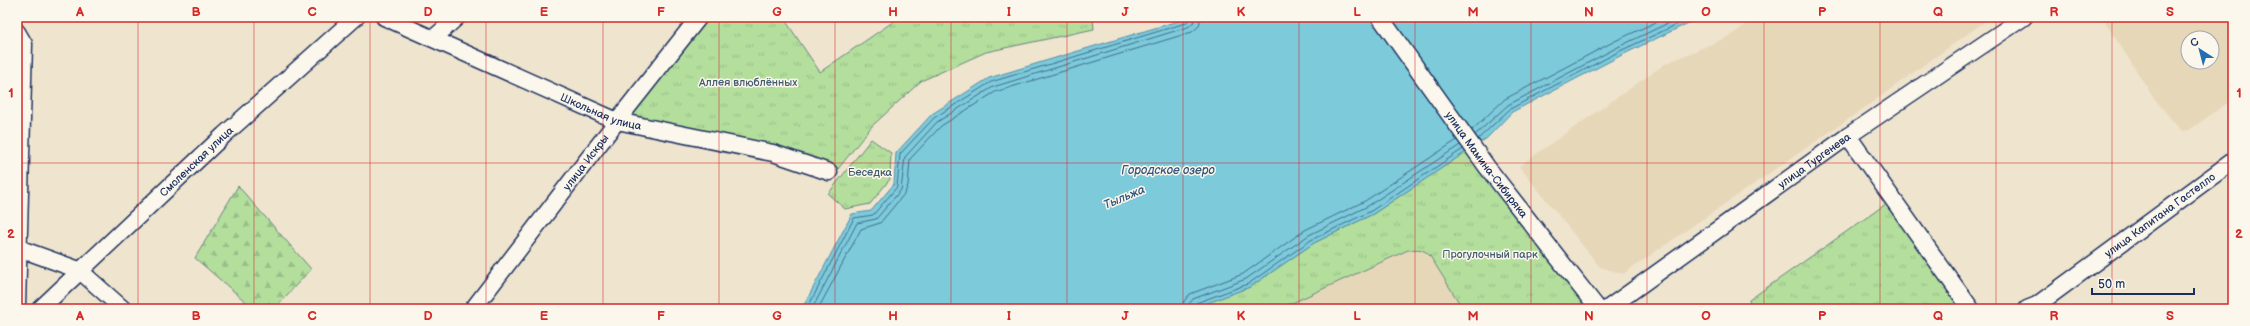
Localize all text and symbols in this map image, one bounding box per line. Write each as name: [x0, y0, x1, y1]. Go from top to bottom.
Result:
text: A: [75, 4, 84, 20]
text: B: [191, 4, 201, 20]
text: C: [307, 4, 317, 20]
text: D: [423, 4, 433, 20]
text: E: [540, 4, 549, 20]
text: F: [657, 4, 665, 20]
text: G: [772, 4, 782, 20]
text: H: [888, 4, 898, 20]
text: I: [1007, 4, 1011, 20]
text: J: [1121, 4, 1129, 20]
text: K: [1237, 4, 1246, 20]
text: L: [1353, 4, 1361, 20]
text: M: [1467, 4, 1479, 20]
text: N: [1584, 4, 1594, 20]
text: O: [1701, 4, 1711, 20]
text: P: [1818, 4, 1827, 20]
text: Q: [1933, 4, 1943, 20]
text: R: [2050, 4, 2059, 20]
text: S: [2166, 4, 2174, 20]
north arrow: [2180, 30, 2220, 70]
text: С: [2187, 35, 2202, 50]
park label: Аллея влюблённых: [698, 76, 797, 89]
text: 1: [8, 85, 14, 101]
text: 1: [2236, 85, 2242, 101]
street label: Школьная улица: [558, 91, 643, 133]
street label: улица Мамина-Сибиряка: [1442, 109, 1531, 221]
street label: Смоленская улица: [157, 124, 236, 199]
street label: улица Тургенева: [1776, 130, 1854, 191]
street label: улица Искры: [560, 132, 611, 193]
water label: Городское озеро: [1121, 163, 1215, 178]
park label: Беседка: [848, 166, 893, 179]
street label: улица Капитана Гастелло: [2102, 170, 2218, 260]
water label: Тыльжа: [1101, 182, 1147, 213]
text: 2: [7, 226, 15, 242]
text: 2: [2235, 226, 2243, 242]
park label: Прогулочный парк: [1442, 248, 1538, 261]
scale bar: [2092, 270, 2194, 296]
text: 50 m: [2098, 277, 2125, 292]
text: A: [75, 308, 84, 324]
text: B: [191, 308, 201, 324]
text: C: [307, 308, 317, 324]
text: D: [423, 308, 433, 324]
text: E: [540, 308, 549, 324]
text: F: [657, 308, 665, 324]
text: G: [772, 308, 782, 324]
text: H: [888, 308, 898, 324]
text: I: [1007, 308, 1011, 324]
text: J: [1121, 308, 1129, 324]
text: K: [1237, 308, 1246, 324]
text: L: [1353, 308, 1361, 324]
text: M: [1467, 308, 1479, 324]
text: N: [1584, 308, 1594, 324]
text: O: [1701, 308, 1711, 324]
text: P: [1818, 308, 1827, 324]
text: Q: [1933, 308, 1943, 324]
text: R: [2050, 308, 2059, 324]
text: S: [2166, 308, 2174, 324]

